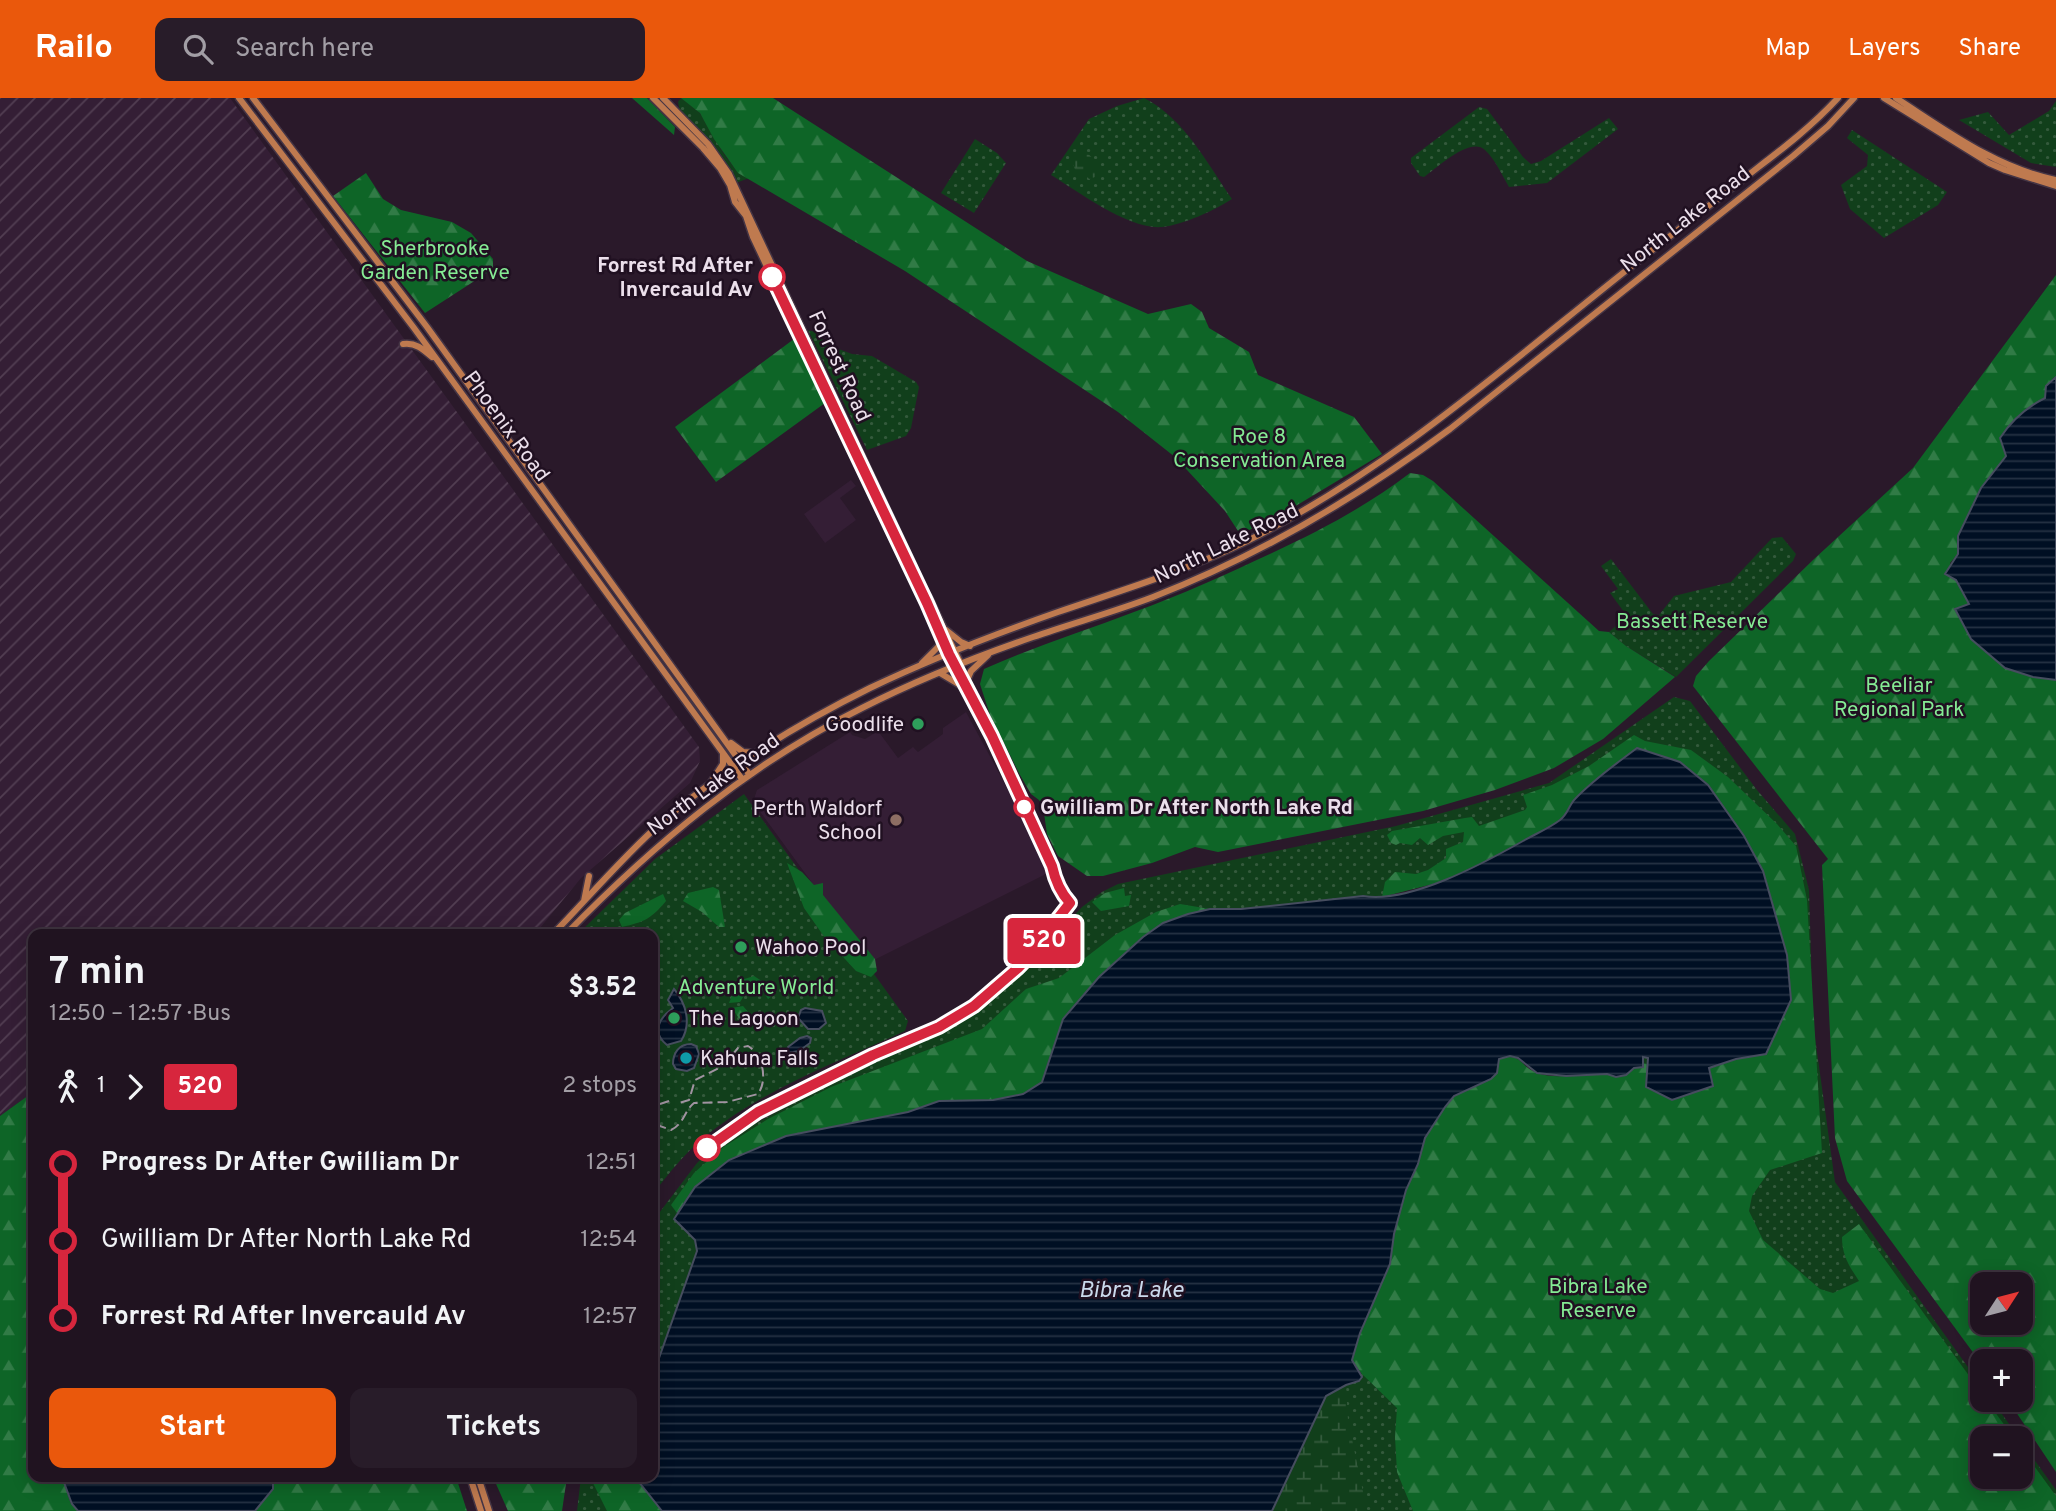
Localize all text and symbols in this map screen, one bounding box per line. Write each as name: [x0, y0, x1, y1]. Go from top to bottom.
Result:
search box: [155, 18, 645, 81]
text: Railo: [35, 28, 113, 70]
icon: search: [179, 30, 217, 68]
text: Search here: [235, 33, 374, 66]
text: Map: [1765, 34, 1810, 64]
text: Layers: [1848, 34, 1920, 64]
text: Share: [1958, 34, 2021, 64]
street label: North Lake Road: [1616, 161, 1756, 279]
park label: Sherbrooke Garden Reserve: [360, 236, 510, 287]
place label: Forrest Rd After Invercauld Av: [597, 253, 753, 304]
marker: Forrest Rd After Invercauld Av: [759, 264, 785, 290]
street label: Forrest Road: [801, 307, 876, 427]
street label: Phoenix Road: [457, 366, 555, 488]
park label: Roe 8 Conservation Area: [1173, 424, 1345, 475]
street label: North Lake Road: [1150, 498, 1303, 591]
park label: Bassett Reserve: [1616, 609, 1768, 636]
park label: Beeliar Regional Park: [1834, 673, 1964, 724]
place label: Goodlife: [825, 712, 904, 739]
marker: Goodlife: [910, 716, 926, 732]
street label: North Lake Road: [642, 728, 786, 842]
place label: Gwilliam Dr After North Lake Rd: [1040, 795, 1353, 822]
place label: Perth Waldorf School: [752, 796, 882, 847]
marker: Gwilliam Dr After North Lake Rd: [1014, 797, 1034, 817]
marker: Perth Waldorf School: [888, 812, 904, 828]
line badge: 520: [1004, 918, 1084, 964]
text: 520: [1021, 926, 1067, 956]
place label: Wahoo Pool: [755, 935, 867, 962]
marker: Wahoo Pool: [733, 939, 749, 955]
text: 7 min: [49, 949, 146, 998]
text: $3.52: [568, 972, 637, 1005]
park label: Adventure World: [678, 975, 834, 1002]
text: 12:50 – 12:57 · Bus: [49, 1000, 231, 1029]
place label: The Lagoon: [688, 1006, 799, 1033]
marker: The Lagoon: [666, 1010, 682, 1026]
place label: Kahuna Falls: [700, 1046, 818, 1073]
marker: Kahuna Falls: [678, 1050, 694, 1066]
icon: walk: [49, 1068, 87, 1106]
icon: forward: [116, 1068, 154, 1106]
text: 1: [97, 1072, 106, 1101]
text: 520: [178, 1072, 223, 1102]
text: 2 stops: [562, 1072, 637, 1101]
unlabelled marker: [694, 1135, 720, 1161]
text: Progress Dr After Gwilliam Dr: [101, 1147, 459, 1180]
text: 12:51: [586, 1149, 637, 1178]
text: Gwilliam Dr After North Lake Rd: [101, 1224, 471, 1257]
text: 12:54: [580, 1226, 637, 1255]
north arrow: [1970, 1272, 2034, 1335]
map controls: [1970, 1272, 2033, 1489]
park label: Bibra Lake Reserve: [1548, 1274, 1648, 1325]
water label: Bibra Lake: [1079, 1277, 1184, 1306]
text: Forrest Rd After Invercauld Av: [101, 1301, 466, 1334]
text: 12:57: [583, 1303, 637, 1332]
button: +: [1970, 1349, 2033, 1412]
button: Start: [49, 1388, 336, 1468]
button: Tickets: [350, 1388, 637, 1468]
button: −: [1970, 1426, 2033, 1489]

